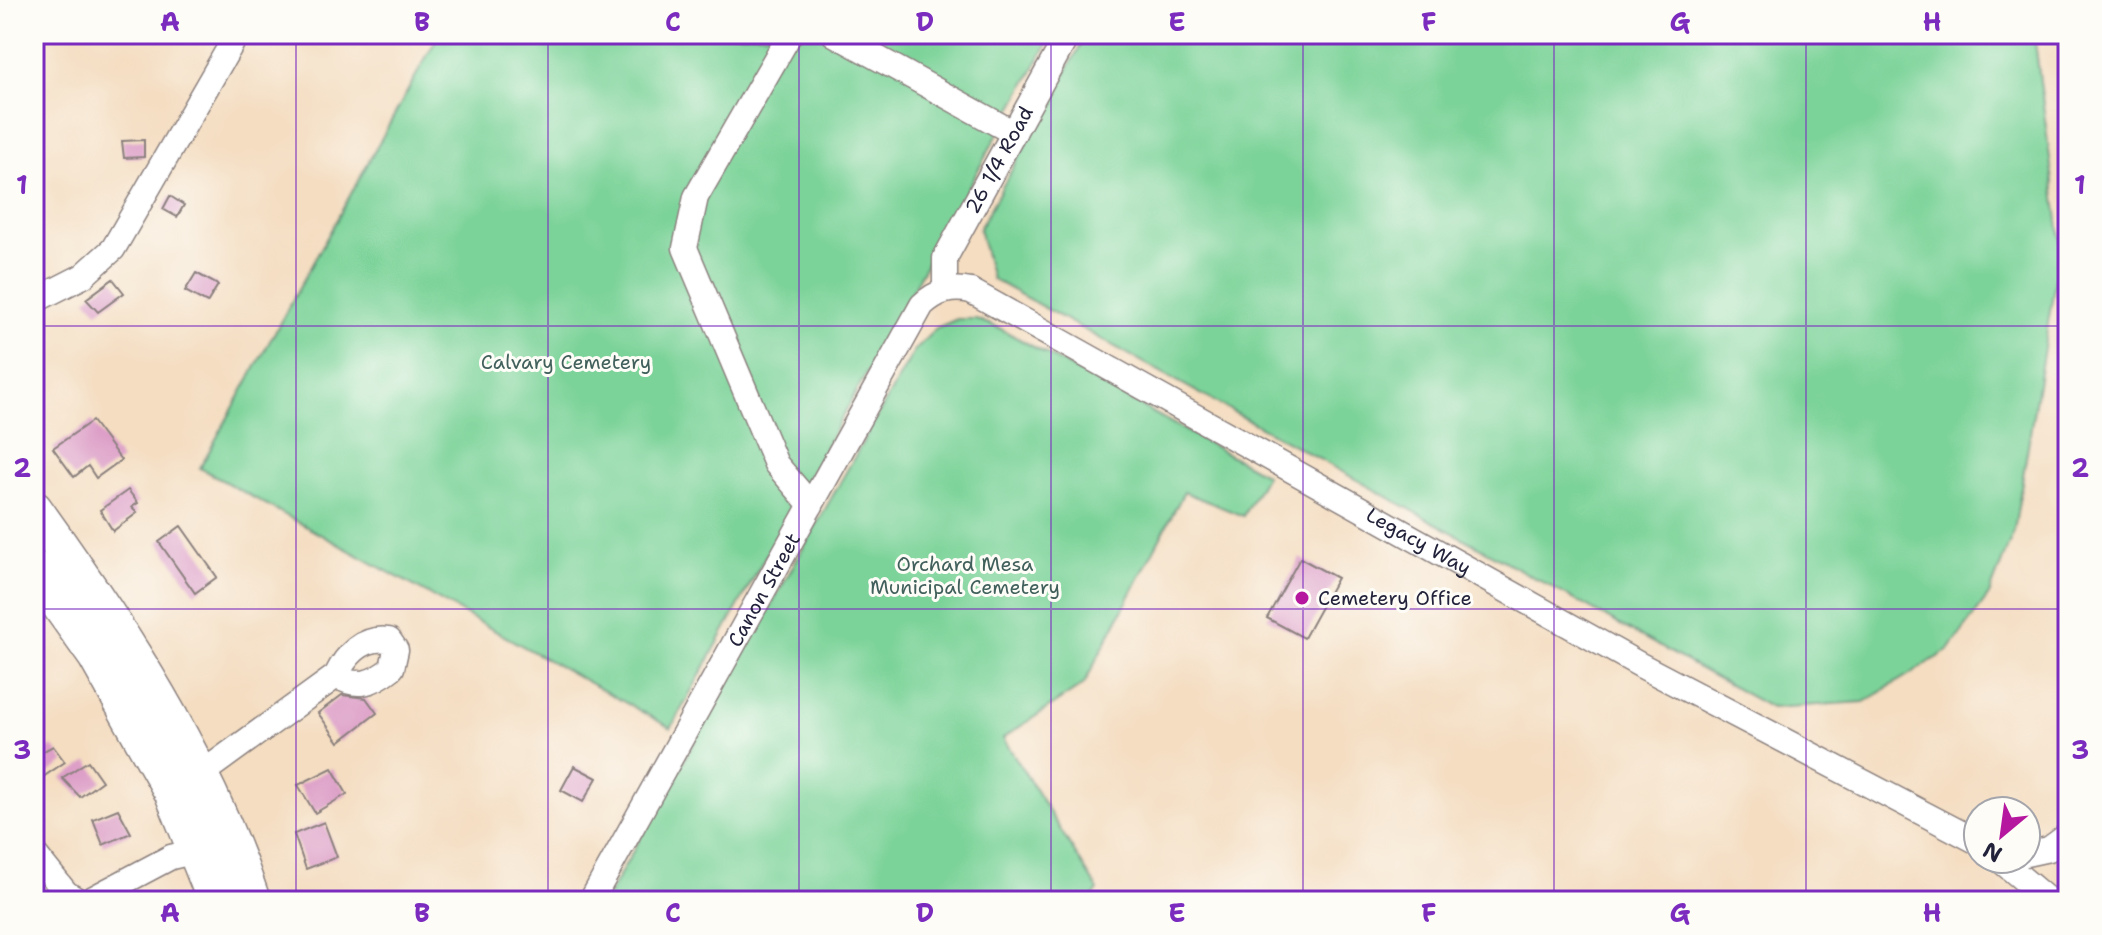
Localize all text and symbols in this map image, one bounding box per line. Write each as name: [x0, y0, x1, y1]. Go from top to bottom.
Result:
text: A: [160, 4, 180, 39]
text: B: [414, 4, 430, 39]
text: C: [665, 4, 681, 39]
text: D: [916, 4, 934, 39]
text: E: [1168, 4, 1186, 39]
text: F: [1421, 4, 1437, 39]
text: G: [1670, 4, 1691, 39]
text: H: [1923, 4, 1941, 39]
street label: 26 1/4 Road: [959, 101, 1039, 218]
text: 1: [16, 167, 28, 202]
text: 1: [2074, 167, 2086, 202]
park label: Calvary Cemetery: [481, 349, 651, 375]
text: 2: [13, 450, 31, 485]
text: 2: [2071, 450, 2089, 485]
street label: Legacy Way: [1362, 502, 1476, 581]
street label: Canon Street: [722, 528, 806, 651]
park label: Orchard Mesa Municipal Cemetery: [870, 551, 1060, 600]
place label: Cemetery Office: [1318, 585, 1472, 611]
marker: Cemetery Office: [1293, 589, 1311, 607]
text: 3: [13, 732, 31, 767]
text: 3: [2071, 732, 2089, 767]
north arrow: [1962, 795, 2042, 875]
text: N: [1978, 835, 2007, 869]
text: A: [160, 895, 180, 930]
text: B: [414, 895, 430, 930]
text: C: [665, 895, 681, 930]
text: D: [916, 895, 934, 930]
text: E: [1168, 895, 1186, 930]
text: F: [1421, 895, 1437, 930]
text: G: [1670, 895, 1691, 930]
text: H: [1923, 895, 1941, 930]

